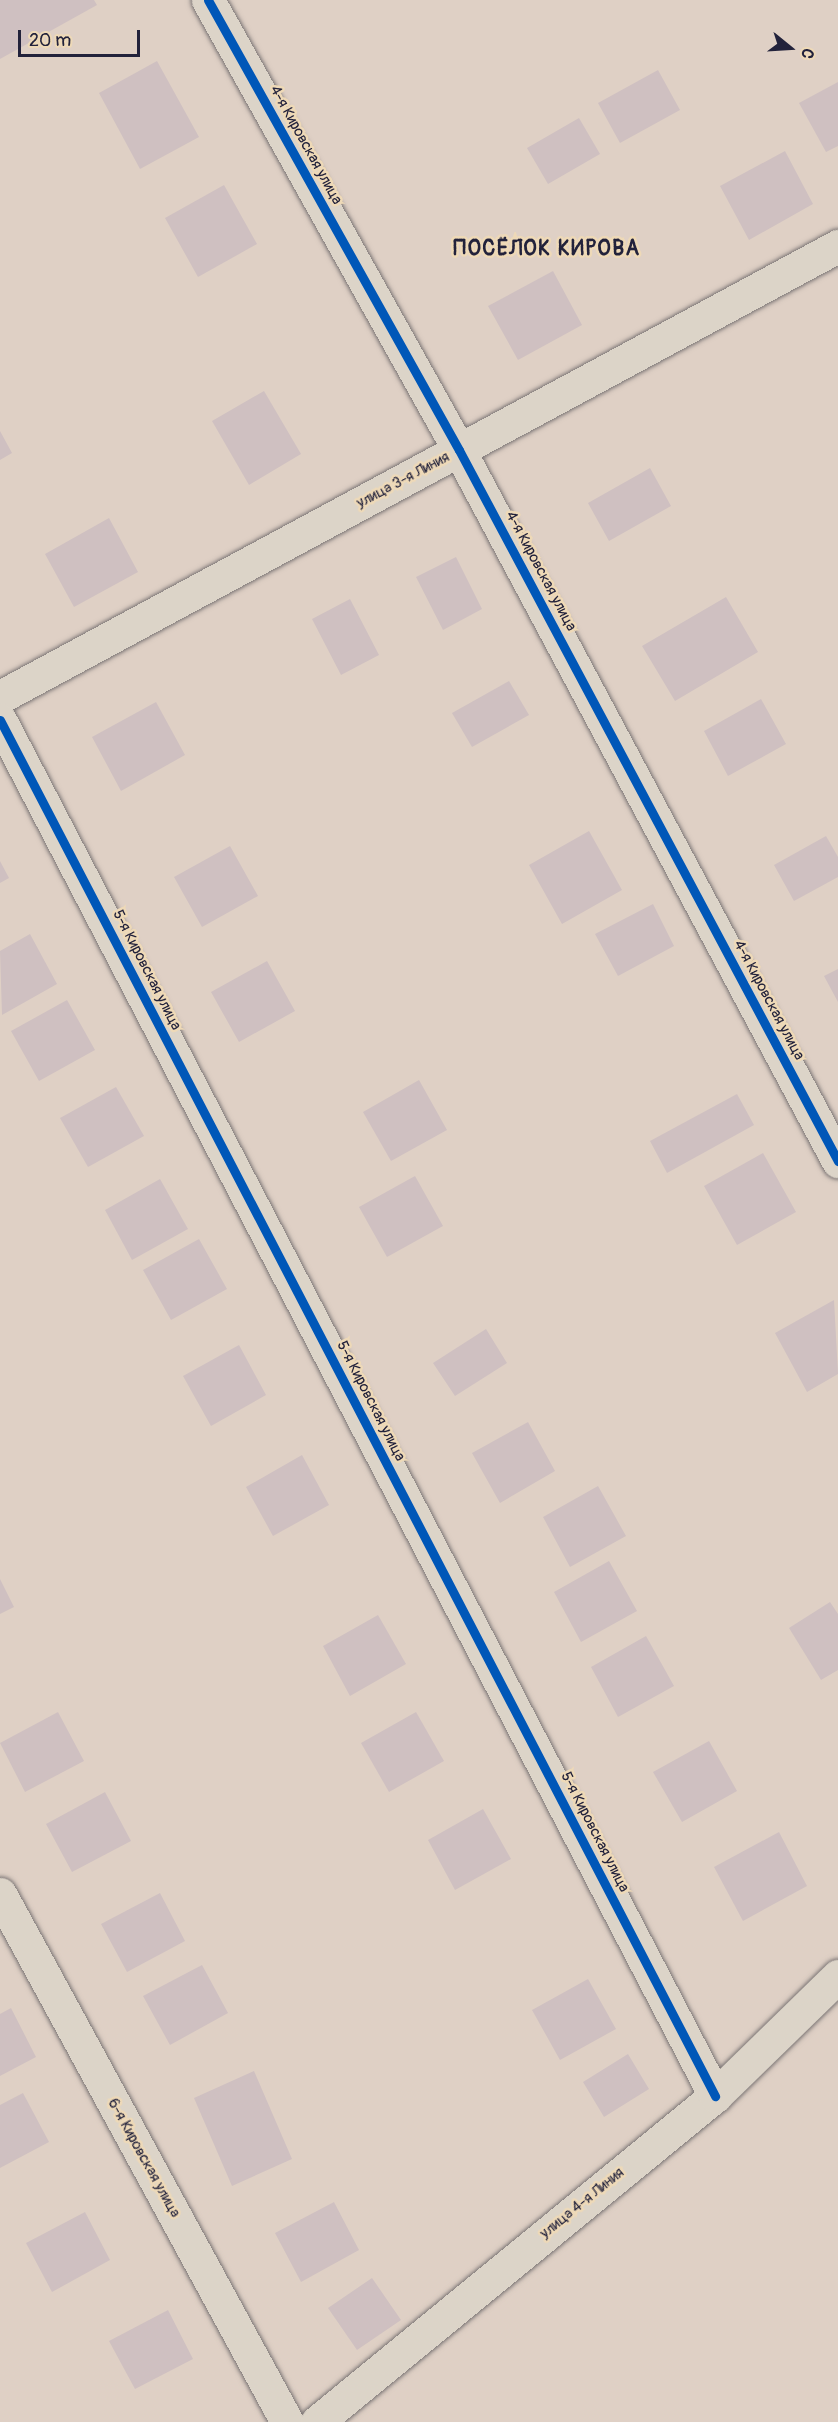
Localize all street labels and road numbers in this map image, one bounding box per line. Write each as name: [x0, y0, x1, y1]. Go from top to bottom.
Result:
street label: 4-я Кировская улица: [266, 82, 346, 208]
street label: улица 3-я Линия: [353, 448, 453, 512]
street label: 4-я Кировская улица: [502, 508, 580, 634]
street label: 5-я Кировская улица: [109, 907, 185, 1033]
street label: 4-я Кировская улица: [730, 937, 808, 1063]
street label: 5-я Кировская улица: [333, 1338, 409, 1464]
street label: 5-я Кировская улица: [557, 1769, 633, 1895]
street label: 6-я Кировская улица: [104, 2095, 184, 2221]
street label: улица 4-я Линия: [536, 2164, 628, 2242]

